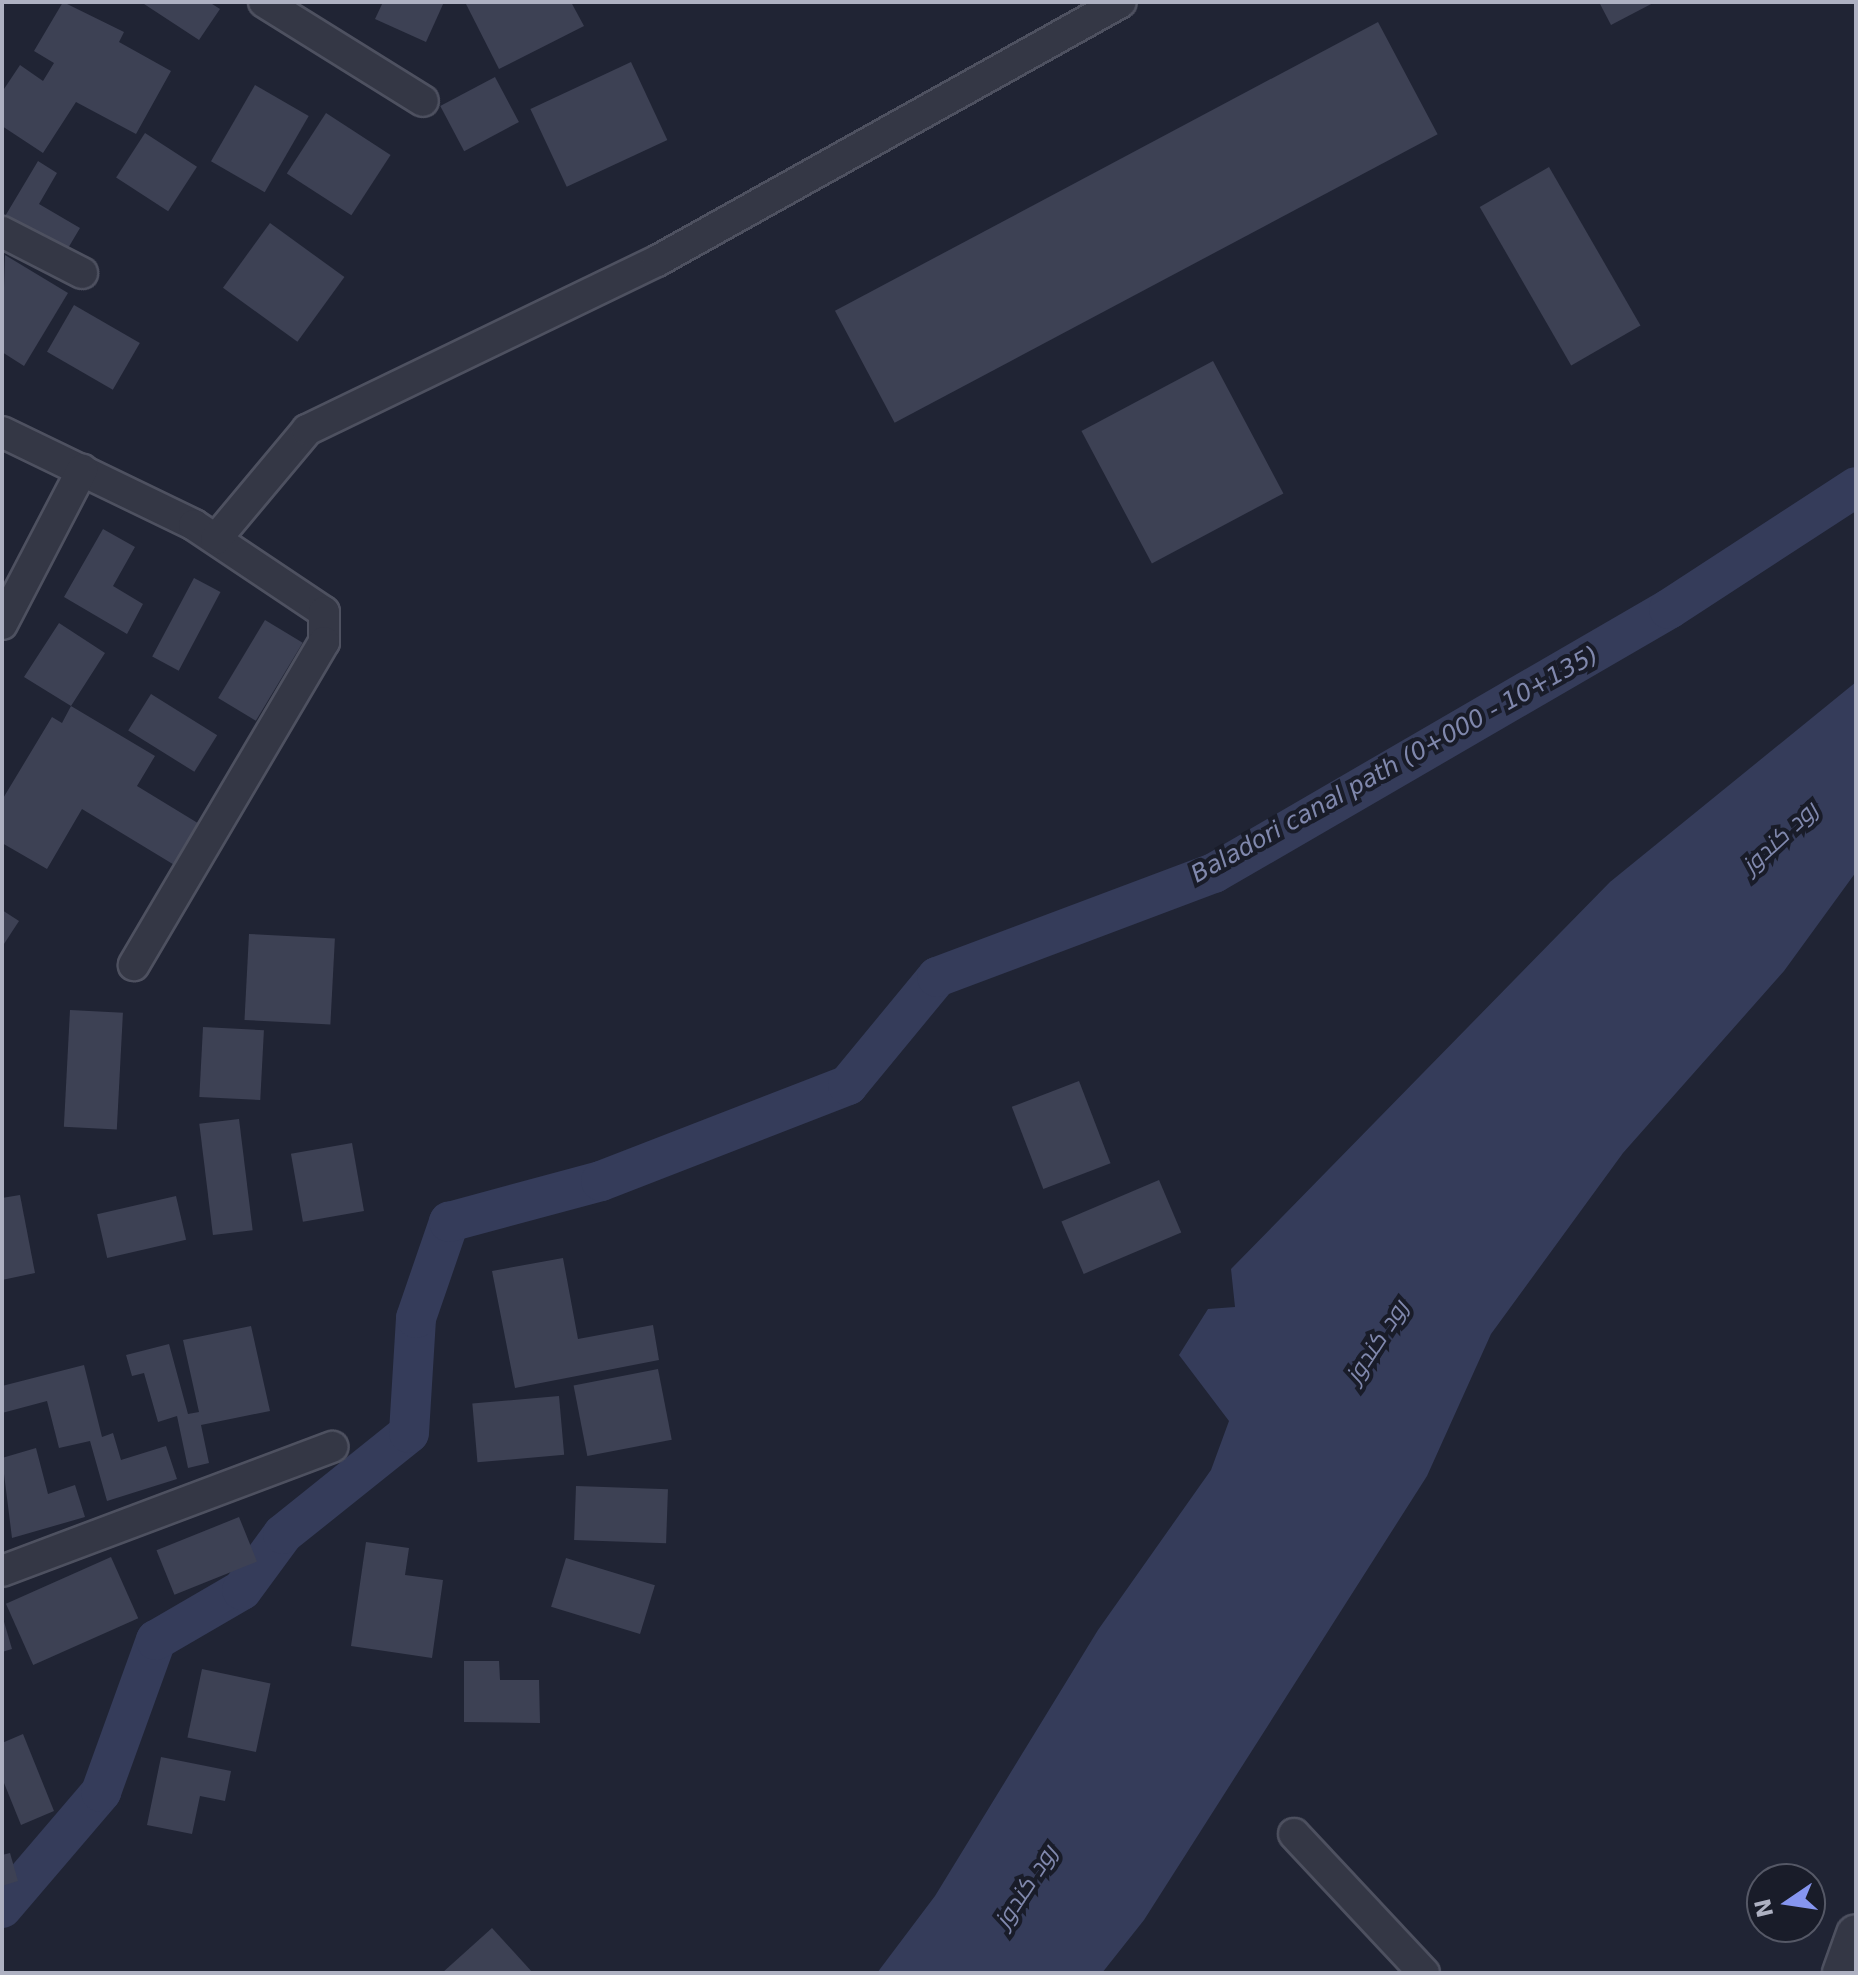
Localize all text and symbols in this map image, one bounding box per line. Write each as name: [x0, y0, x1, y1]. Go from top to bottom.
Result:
water label: Baladori canal path (0+000 - 10+135): [1186, 641, 1604, 889]
water label: رود کندوز: [1736, 796, 1824, 880]
water label: رود کندوز: [1340, 1295, 1414, 1389]
water label: رود کندوز: [989, 1840, 1063, 1934]
north arrow: [1746, 1863, 1826, 1943]
text: N: [1750, 1896, 1778, 1920]

